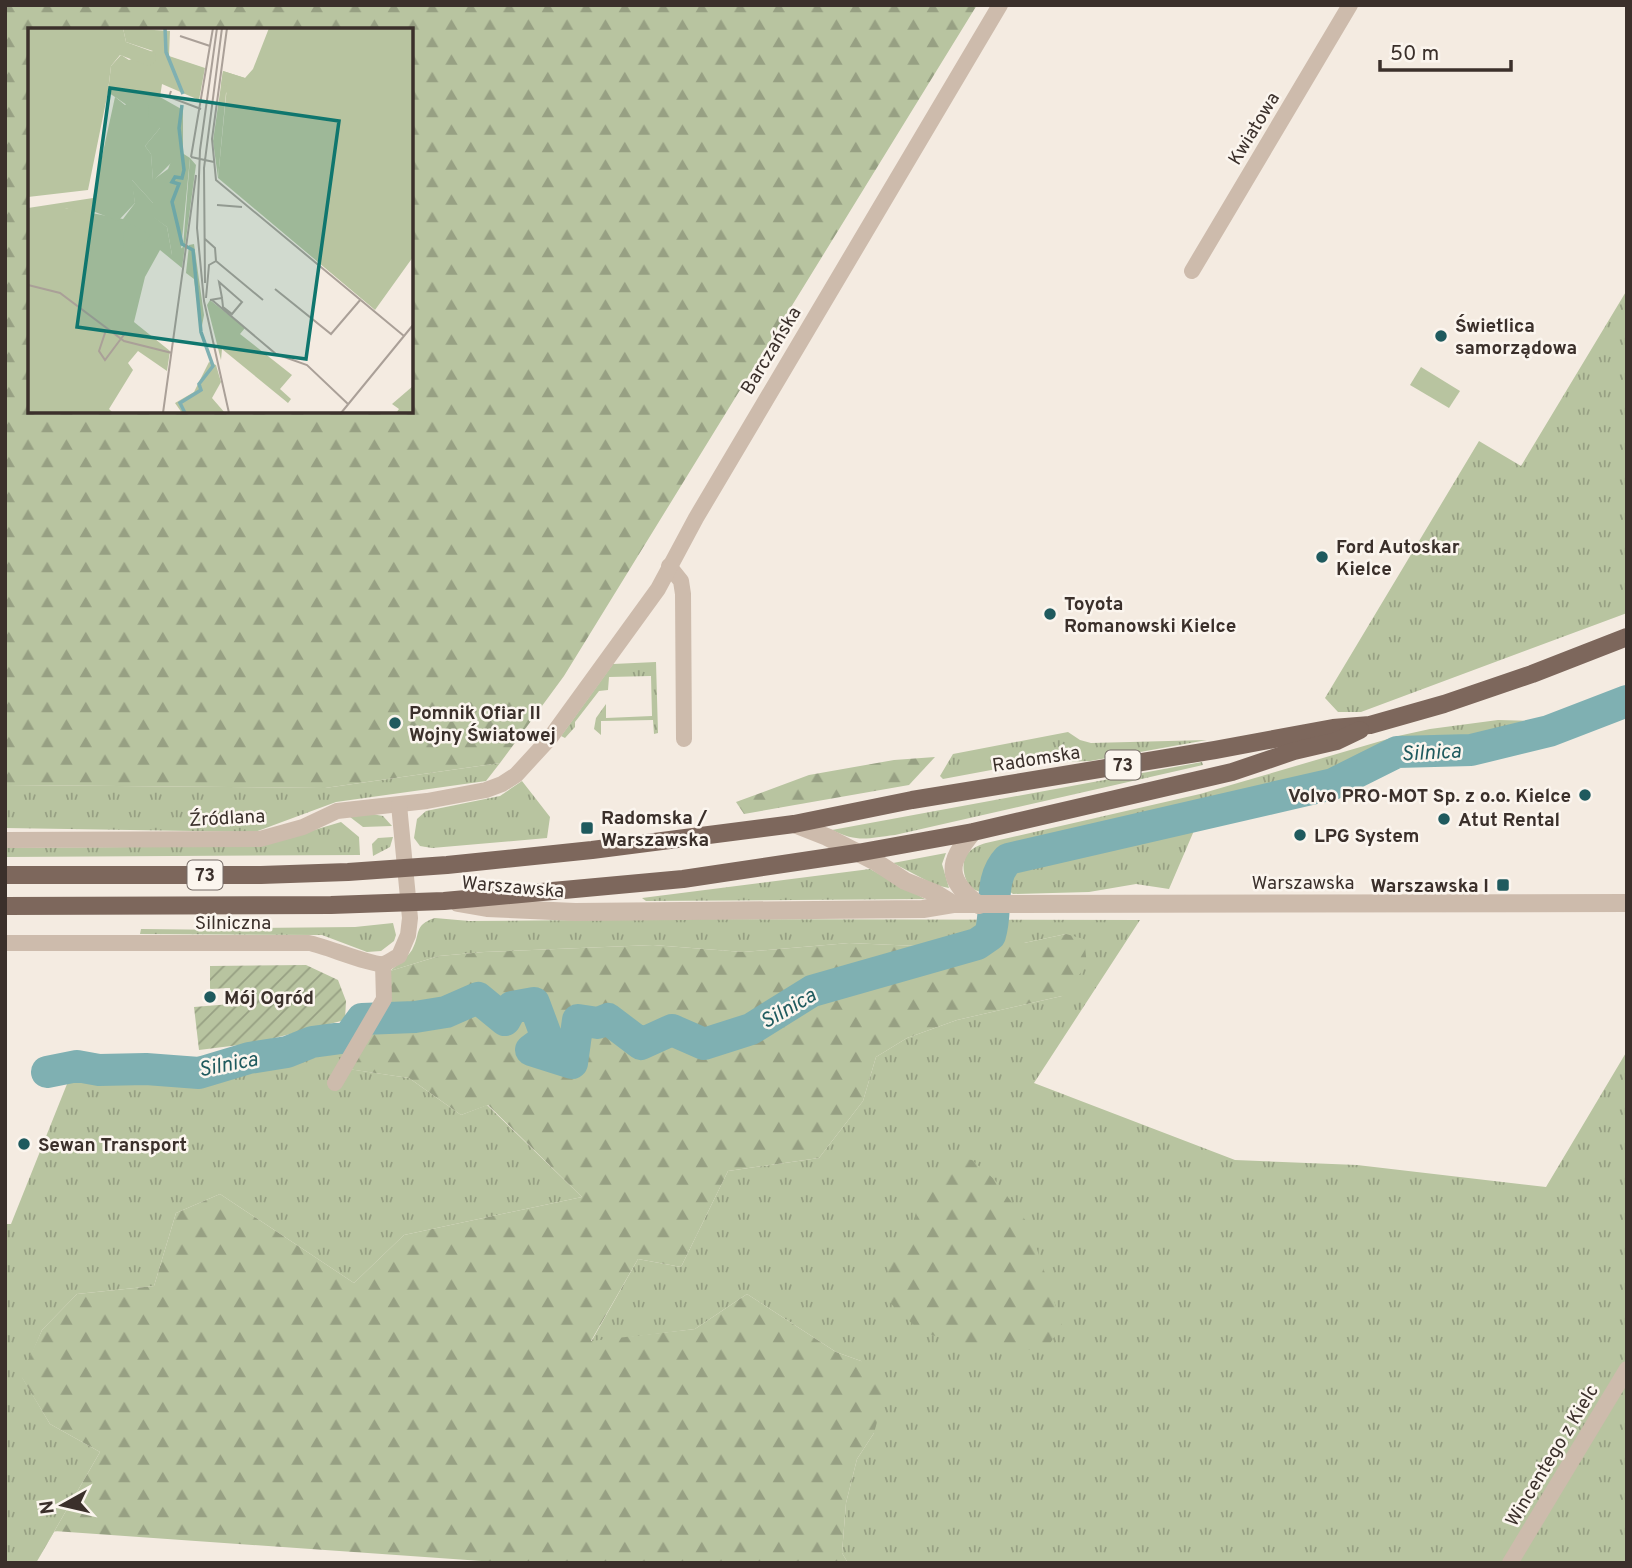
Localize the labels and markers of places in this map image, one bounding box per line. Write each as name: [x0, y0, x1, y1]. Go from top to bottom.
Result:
place label: Świetlica samorządowa: [1455, 314, 1577, 361]
marker: Świetlica samorządowa: [1433, 328, 1449, 344]
place label: Ford Autoskar Kielce: [1336, 536, 1460, 582]
marker: Ford Autoskar Kielce: [1314, 549, 1330, 565]
place label: Toyota Romanowski Kielce: [1064, 593, 1236, 639]
marker: Toyota Romanowski Kielce: [1042, 606, 1058, 622]
place label: Pomnik Ofiar II Wojny Światowej: [409, 702, 556, 748]
marker: Pomnik Ofiar II Wojny Światowej: [387, 715, 403, 731]
place label: Volvo PRO-MOT Sp. z o.o. Kielce: [1288, 785, 1571, 809]
marker: Volvo PRO-MOT Sp. z o.o. Kielce: [1577, 787, 1593, 803]
place label: Radomska / Warszawska: [601, 807, 709, 853]
place label: Atut Rental: [1458, 809, 1560, 833]
marker: Atut Rental: [1436, 811, 1452, 827]
marker: Radomska / Warszawska: [579, 820, 595, 836]
place label: LPG System: [1314, 825, 1419, 849]
marker: LPG System: [1292, 827, 1308, 843]
place label: Warszawska I: [1371, 875, 1489, 899]
marker: Warszawska I: [1495, 877, 1511, 893]
place label: Mój Ogród: [224, 987, 314, 1011]
marker: Mój Ogród: [202, 989, 218, 1005]
place label: Sewan Transport: [38, 1134, 187, 1158]
marker: Sewan Transport: [16, 1136, 32, 1152]

